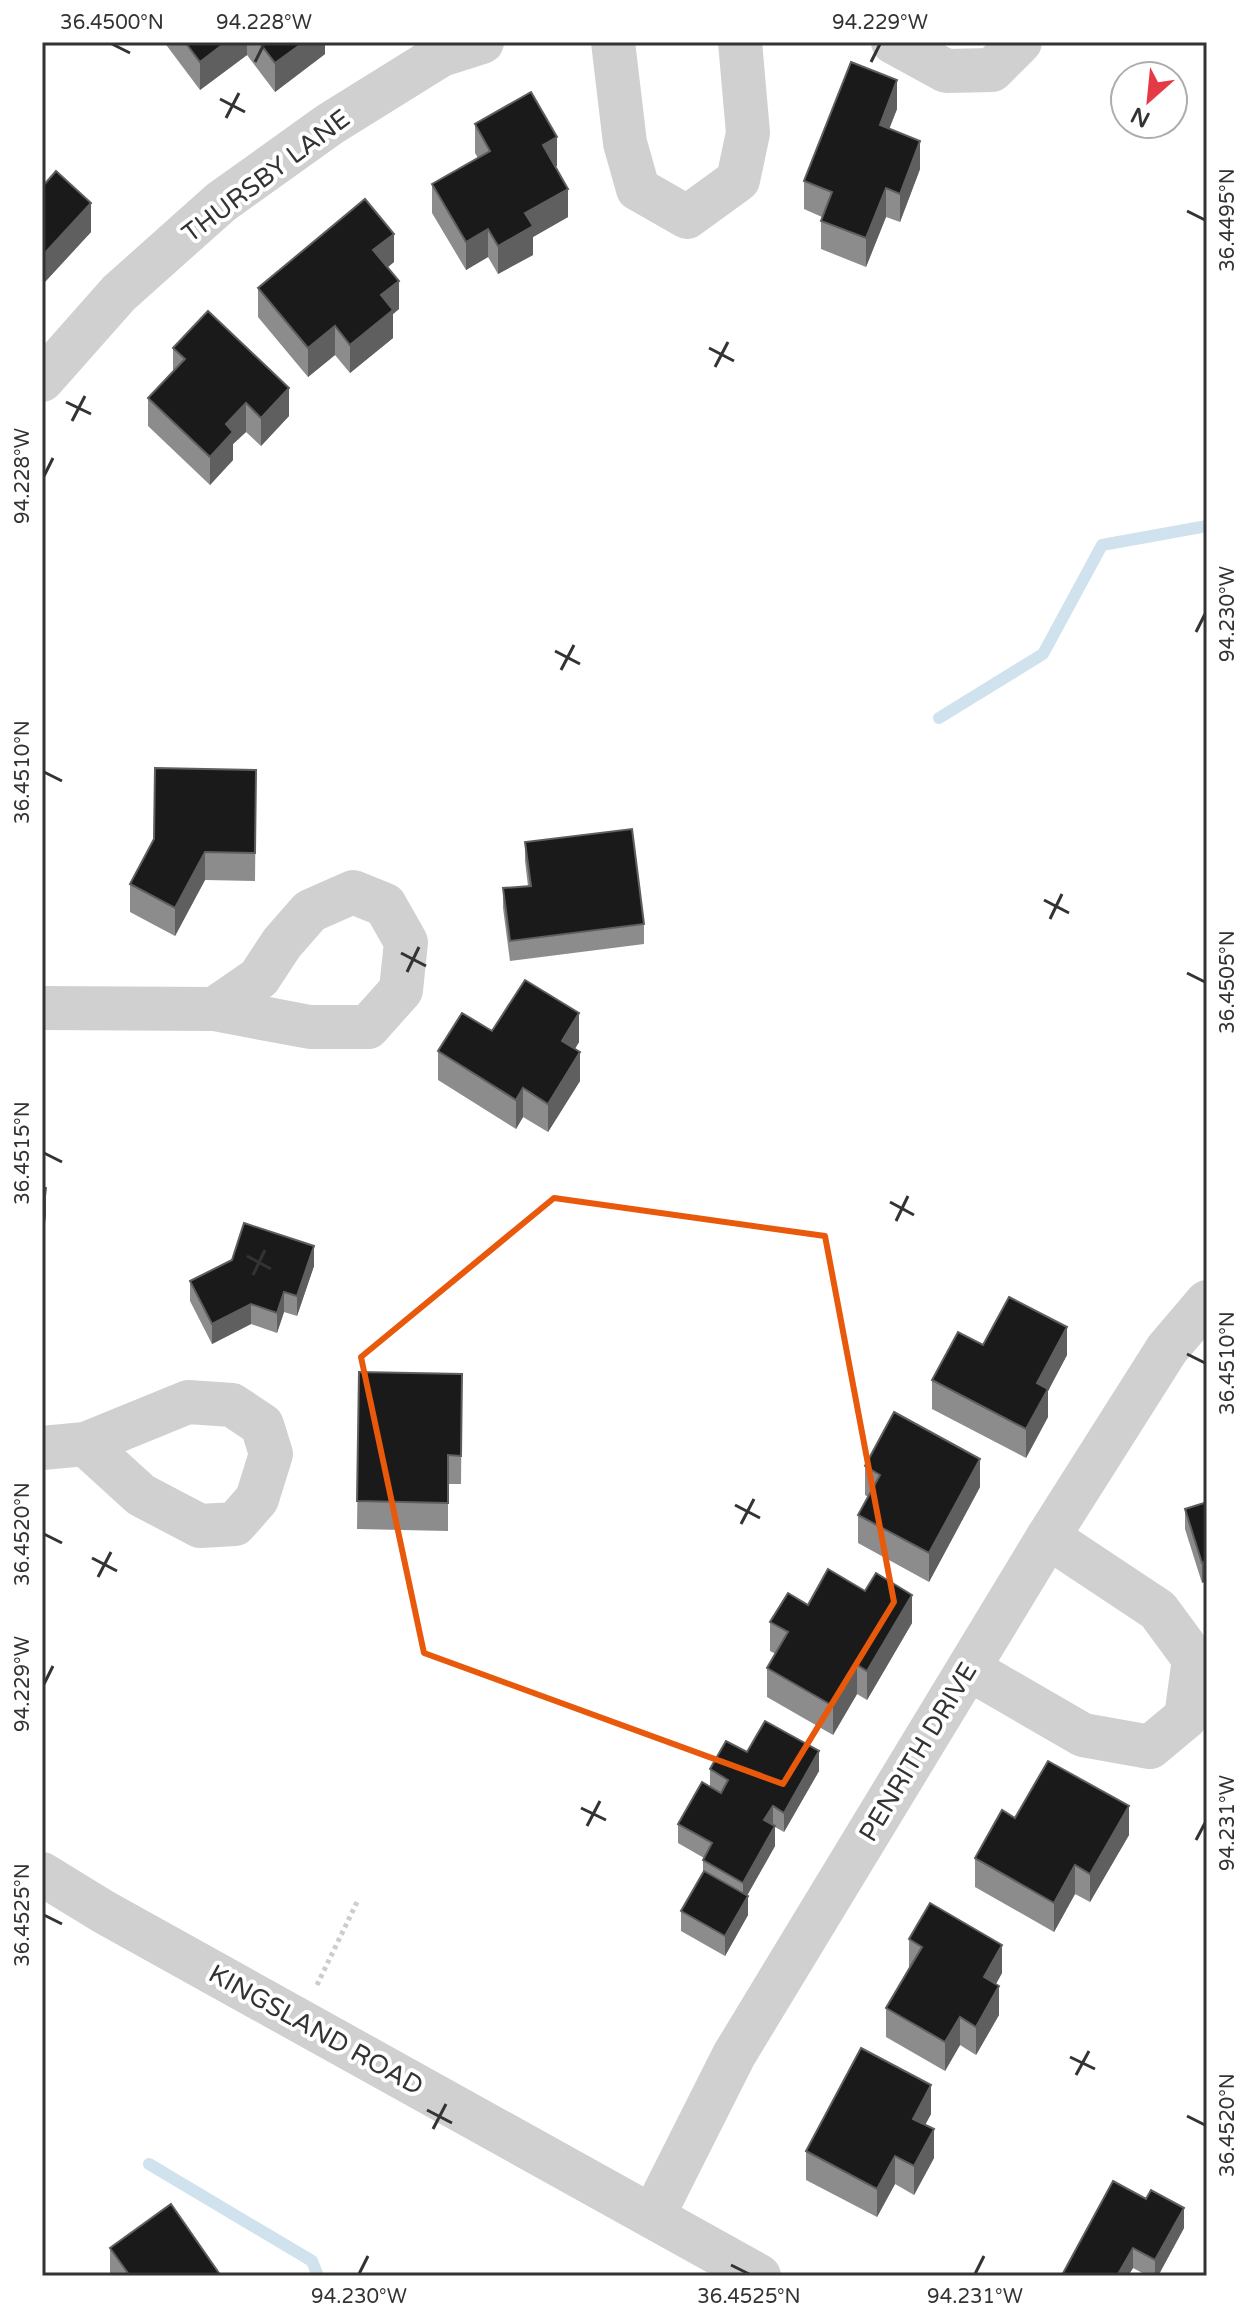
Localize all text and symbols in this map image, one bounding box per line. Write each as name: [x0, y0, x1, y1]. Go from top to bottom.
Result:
text: 36.4500°N: [60, 11, 164, 35]
text: 94.228°W: [216, 11, 312, 35]
text: 94.229°W: [832, 11, 928, 35]
north arrow: [1109, 60, 1189, 140]
text: N: [1127, 101, 1154, 133]
street label: THURSBY LANE: [176, 103, 356, 249]
text: 36.4495°N: [1216, 168, 1240, 272]
text: 94.228°W: [11, 428, 35, 524]
text: 94.230°W: [1216, 566, 1240, 662]
text: 36.4510°N: [11, 720, 35, 824]
text: 36.4505°N: [1216, 930, 1240, 1034]
text: 36.4515°N: [11, 1101, 35, 1205]
text: 36.4510°N: [1216, 1311, 1240, 1415]
text: 36.4520°N: [11, 1482, 35, 1586]
text: 94.229°W: [11, 1636, 35, 1732]
street label: PENRITH DRIVE: [852, 1657, 984, 1847]
text: 94.231°W: [1216, 1775, 1240, 1871]
text: 36.4525°N: [11, 1863, 35, 1967]
street label: KINGSLAND ROAD: [203, 1958, 429, 2102]
text: 36.4520°N: [1216, 2073, 1240, 2177]
text: 94.230°W: [311, 2285, 407, 2309]
text: 36.4525°N: [697, 2285, 801, 2309]
text: 94.231°W: [927, 2285, 1023, 2309]

